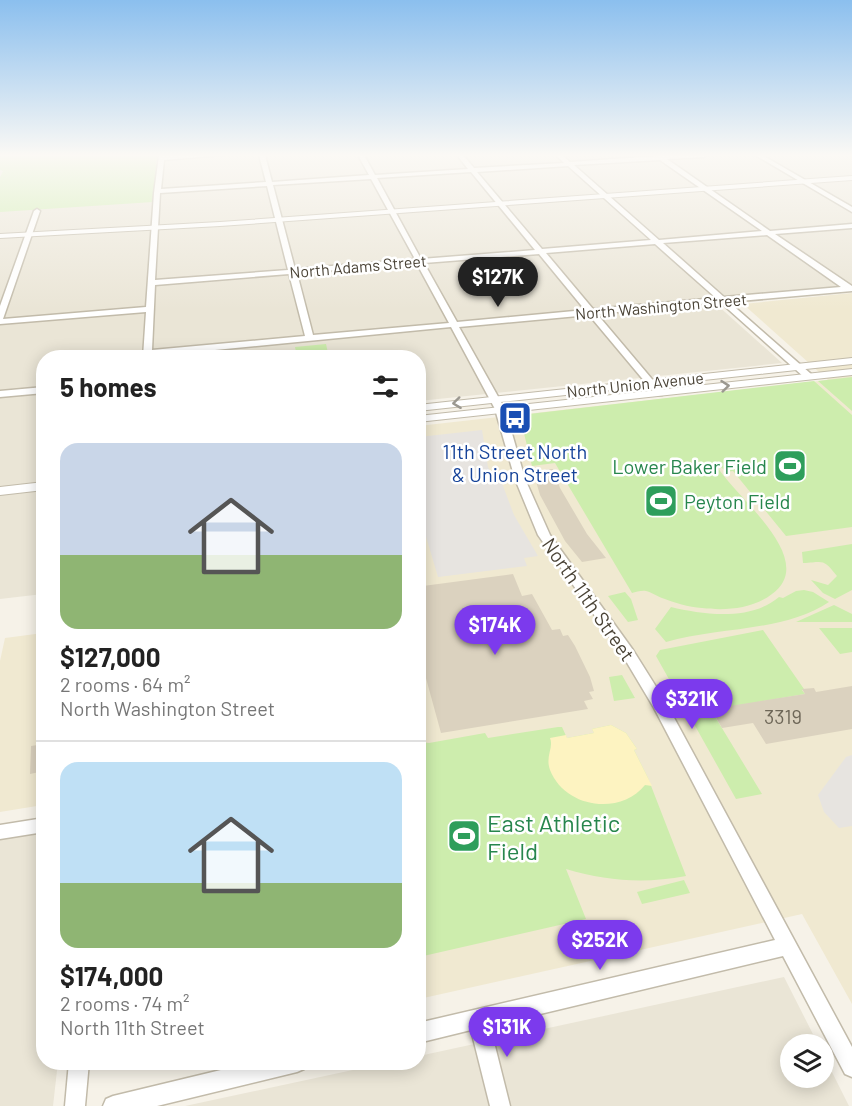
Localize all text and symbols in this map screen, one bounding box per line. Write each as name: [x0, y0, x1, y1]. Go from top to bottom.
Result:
street label: North Adams Street: [289, 251, 427, 281]
pin: $127K: [456, 257, 540, 308]
text: $127K: [472, 264, 524, 288]
street label: North Washington Street: [574, 289, 748, 323]
street label: North Union Avenue: [566, 367, 704, 401]
icon: filters: [369, 370, 402, 403]
text: 5 homes: [60, 371, 157, 402]
one-way arrow: [721, 380, 730, 392]
one-way arrow: [452, 397, 461, 409]
bus stop icon: 11th Street North & Union Street: [497, 400, 533, 436]
place label: 11th Street North & Union Street: [443, 439, 587, 486]
sports icon: Lower Baker Field: [772, 448, 808, 484]
place label: Lower Baker Field: [612, 454, 767, 478]
icon: home: [177, 482, 285, 590]
sports icon: Peyton Field: [643, 483, 679, 519]
place label: Peyton Field: [684, 489, 790, 513]
street label: North 11th Street: [538, 533, 640, 665]
pin: $174K: [453, 605, 537, 656]
text: $174K: [468, 612, 522, 636]
text: $127,000: [60, 641, 161, 672]
text: 2 rooms · 64 m²: [60, 672, 190, 696]
pin: $321K: [650, 679, 734, 730]
text: $321K: [666, 686, 718, 710]
text: North Washington Street: [60, 696, 275, 720]
house number: 3319: [764, 704, 802, 728]
icon: home: [177, 801, 285, 909]
place label: East Athletic Field: [487, 808, 620, 865]
sports icon: East Athletic Field: [446, 818, 482, 854]
pin: $252K: [558, 920, 642, 971]
text: $252K: [571, 927, 629, 951]
text: $174,000: [60, 960, 163, 991]
text: 2 rooms · 74 m²: [60, 991, 190, 1015]
pin: $131K: [465, 1007, 549, 1058]
text: $131K: [483, 1014, 531, 1038]
text: North 11th Street: [60, 1015, 205, 1039]
map controls: [780, 1034, 834, 1088]
button: layers: [780, 1034, 834, 1088]

